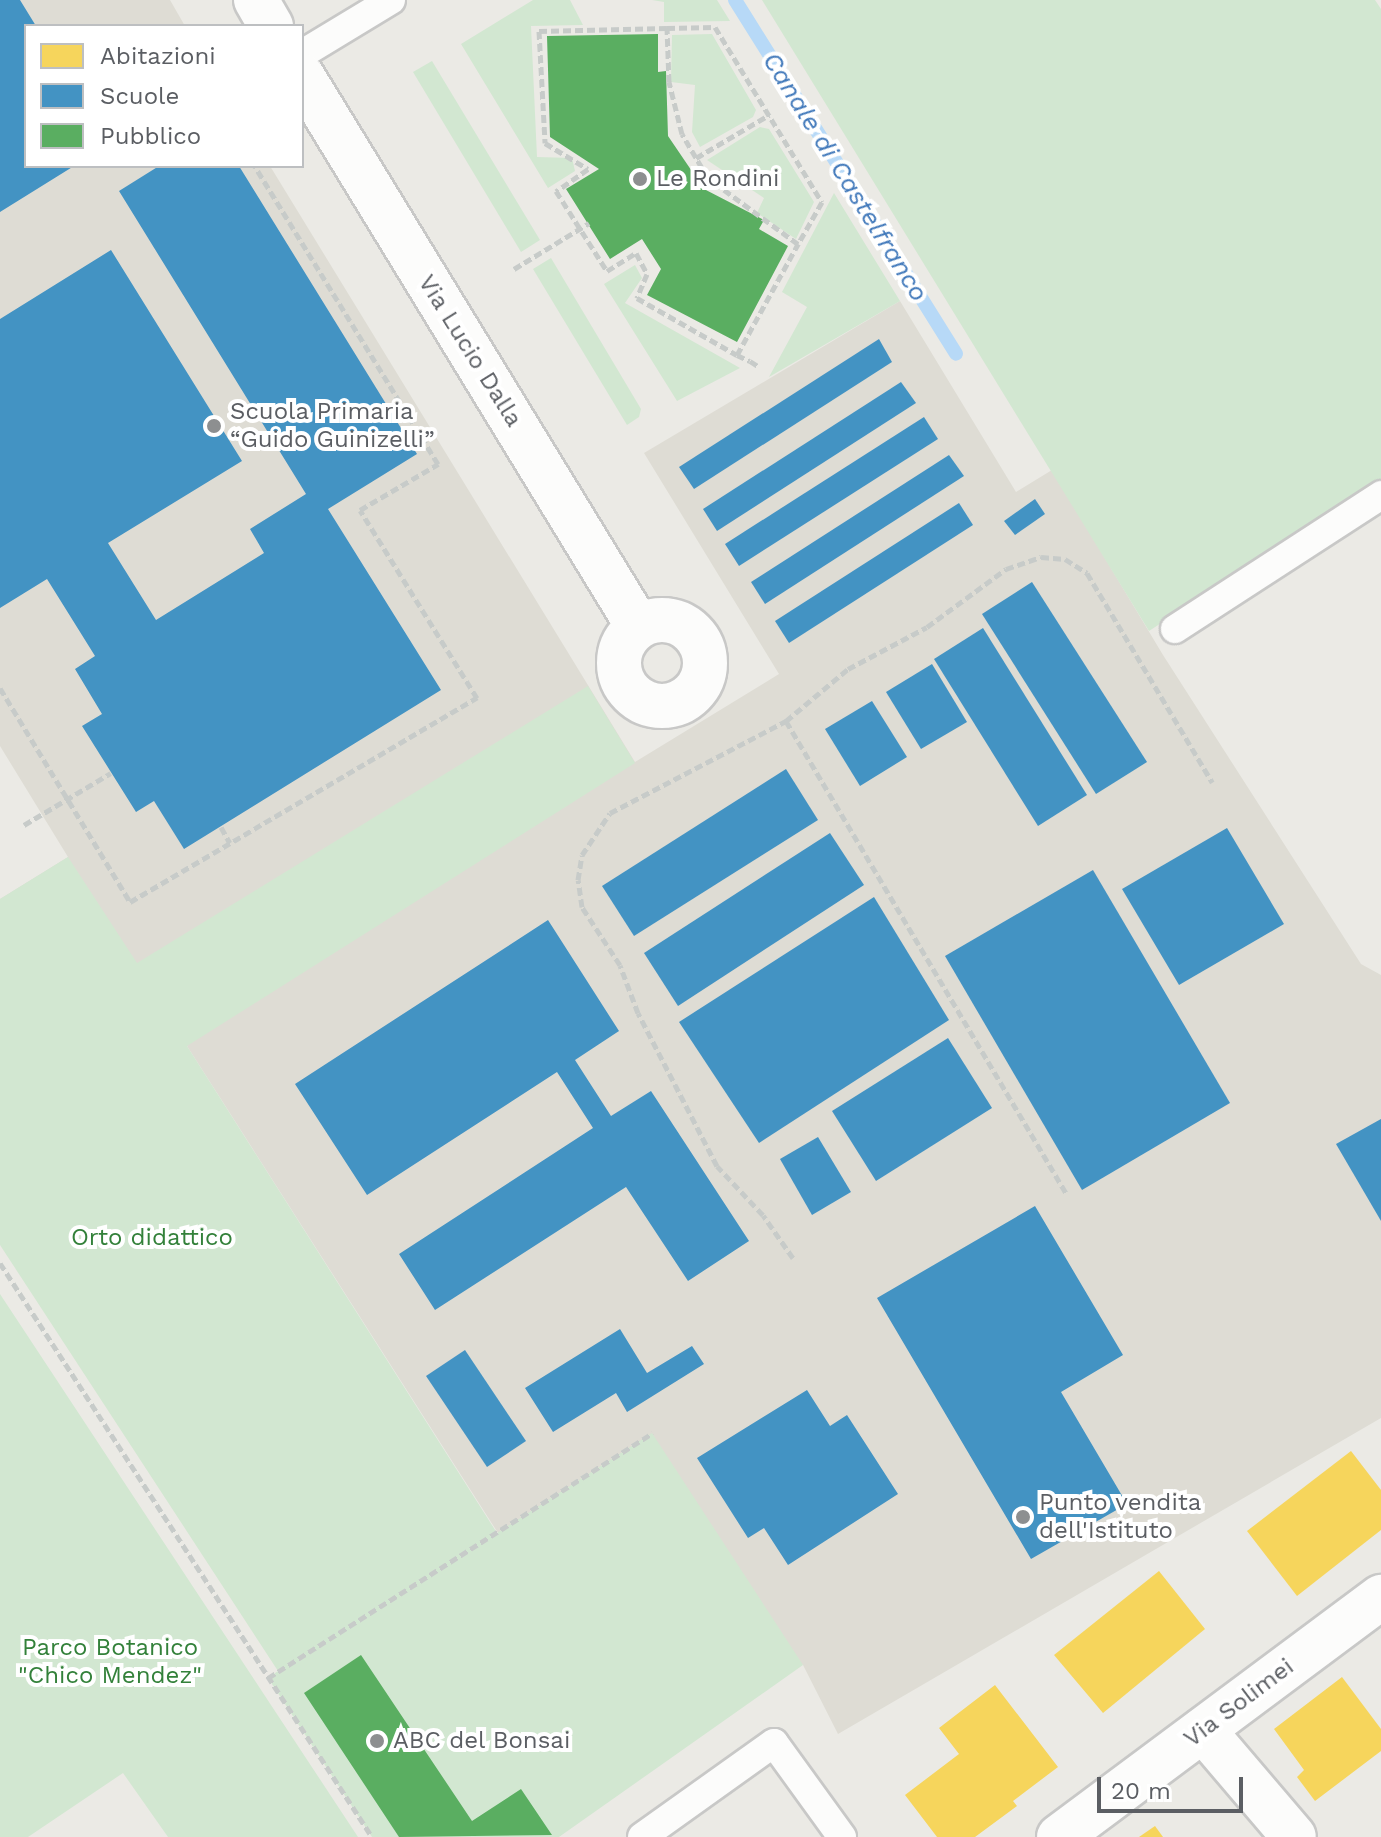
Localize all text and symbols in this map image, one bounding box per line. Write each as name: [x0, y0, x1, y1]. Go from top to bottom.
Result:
legend: [24, 24, 304, 168]
text: Abitazioni: [100, 42, 216, 70]
water label: Canale di Castelfranco: [756, 47, 934, 307]
text: Scuole: [100, 82, 179, 110]
text: Pubblico: [100, 122, 201, 150]
place label: Le Rondini: [656, 165, 780, 193]
marker: Le Rondini: [631, 170, 649, 188]
street label: Via Lucio Dalla: [412, 270, 528, 432]
place label: Scuola Primaria “Guido Guinizelli”: [230, 398, 435, 454]
marker: Scuola Primaria “Guido Guinizelli”: [205, 417, 223, 435]
park label: Orto didattico: [71, 1224, 233, 1252]
place label: Punto vendita dell'Istituto: [1039, 1489, 1202, 1545]
marker: Punto vendita dell'Istituto: [1014, 1508, 1032, 1526]
park label: Parco Botanico "Chico Mendez": [18, 1634, 202, 1690]
street label: Via Solimei: [1178, 1652, 1300, 1754]
place label: ABC del Bonsai: [393, 1727, 571, 1755]
marker: ABC del Bonsai: [368, 1732, 386, 1750]
scale bar: [1101, 1761, 1247, 1811]
text: 20 m: [1111, 1777, 1171, 1805]

